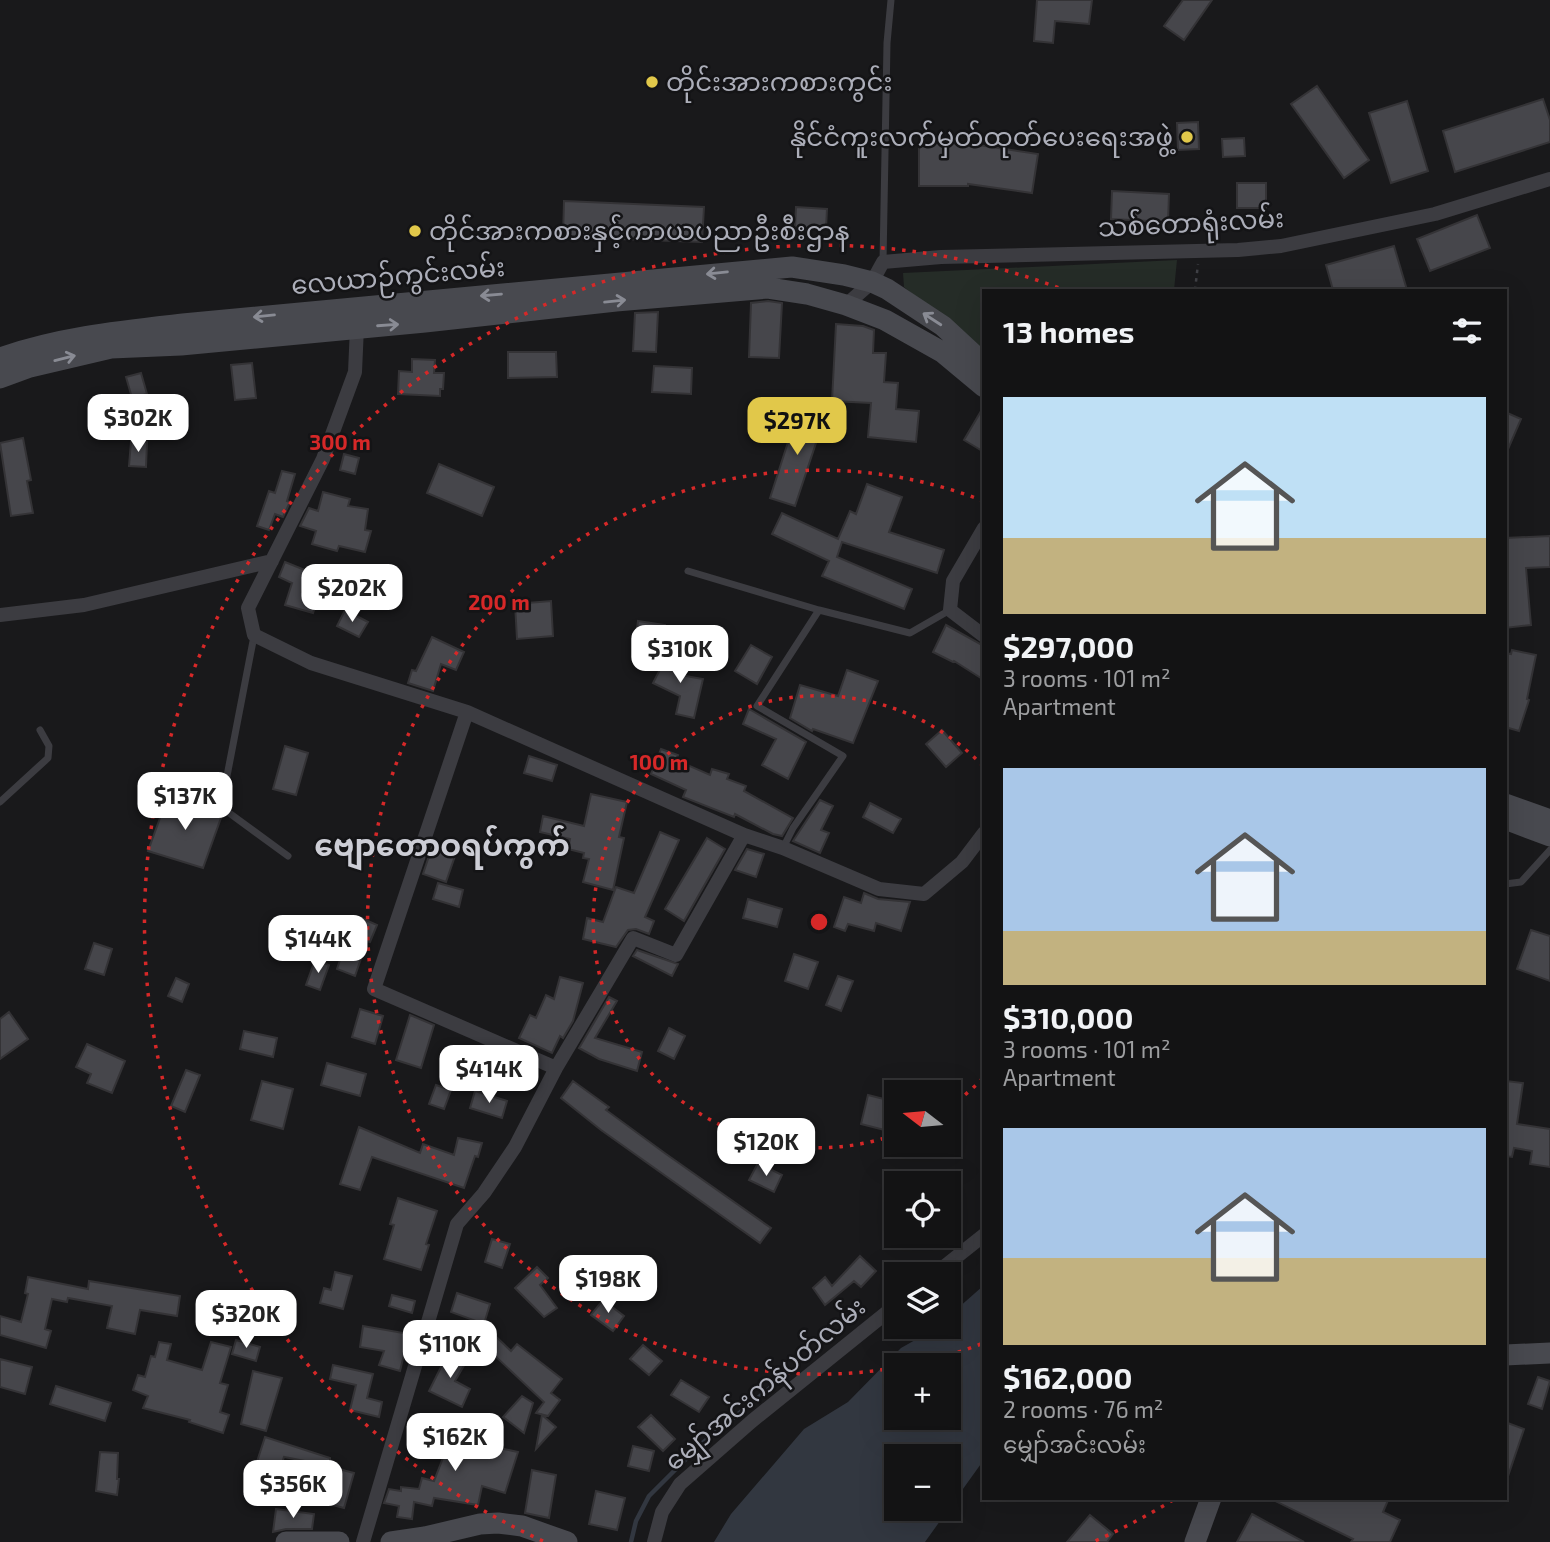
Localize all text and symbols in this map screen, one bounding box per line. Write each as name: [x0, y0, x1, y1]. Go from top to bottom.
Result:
place label: တိုင်းအားကစားကွင်း: [666, 65, 892, 103]
marker: တိုင်းအားကစားကွင်း: [644, 74, 660, 90]
place label: နိုင်ငံကူးလက်မှတ်ထုတ်ပေးရေးအဖွဲ့: [790, 120, 1177, 158]
marker: နိုင်ငံကူးလက်မှတ်ထုတ်ပေးရေးအဖွဲ့: [1179, 129, 1195, 145]
street label: သစ်တောရုံးလမ်း: [1097, 201, 1285, 249]
place label: တိုင်အားကစားနှင့်ကာယပညာဦးစီးဌာန: [429, 214, 850, 252]
marker: တိုင်အားကစားနှင့်ကာယပညာဦးစီးဌာန: [407, 223, 423, 239]
street label: လေယာဉ်ကွင်းလမ်း: [290, 250, 507, 306]
one-way arrow: [707, 267, 729, 280]
one-way arrow: [480, 289, 503, 302]
one-way arrow: [603, 294, 626, 307]
one-way arrow: [254, 309, 276, 322]
one-way arrow: [923, 312, 943, 326]
icon: filters: [1448, 312, 1486, 350]
text: 13 homes: [1003, 313, 1134, 349]
one-way arrow: [377, 318, 399, 331]
one-way arrow: [53, 351, 76, 364]
pin: $302K: [89, 394, 187, 454]
pin: $297K: [748, 398, 846, 457]
text: $302K: [104, 403, 172, 431]
text: $297K: [764, 406, 831, 434]
text: 300 m: [309, 429, 371, 454]
icon: home: [1182, 443, 1308, 569]
pin: $202K: [303, 564, 401, 624]
text: $202K: [317, 573, 387, 601]
text: 200 m: [468, 589, 530, 614]
pin: $310K: [631, 626, 729, 685]
text: $297,000: [1003, 628, 1134, 664]
text: $310K: [647, 634, 713, 662]
text: 3 rooms · 101 m²: [1003, 664, 1170, 692]
text: Apartment: [1003, 692, 1116, 720]
text: 100 m: [630, 749, 688, 774]
pin: $137K: [136, 772, 234, 832]
text: $137K: [153, 781, 217, 809]
icon: home: [1182, 814, 1308, 940]
district label: ဗျောတောဝရပ်ကွက်: [314, 825, 570, 871]
centre of rings: [807, 910, 831, 934]
pin: $144K: [269, 916, 367, 975]
text: $144K: [284, 924, 352, 952]
text: $310,000: [1003, 999, 1133, 1035]
text: 3 rooms · 101 m²: [1003, 1035, 1170, 1063]
pin: $414K: [440, 1046, 538, 1105]
text: $414K: [455, 1054, 523, 1082]
text: Apartment: [1003, 1063, 1116, 1091]
north arrow: [884, 1080, 961, 1157]
map controls: [884, 1080, 961, 1521]
pin: $120K: [717, 1118, 815, 1178]
text: $120K: [733, 1127, 799, 1155]
button: locate: [884, 1171, 961, 1248]
icon: home: [1182, 1174, 1308, 1300]
pin: $198K: [559, 1256, 657, 1315]
button: layers: [884, 1262, 961, 1339]
text: $198K: [575, 1264, 641, 1292]
pin: $320K: [197, 1290, 295, 1350]
street label: မျှော်အင်းကန်ပတ်လမ်း: [657, 1290, 875, 1481]
text: $320K: [212, 1299, 280, 1327]
pin: $110K: [401, 1320, 499, 1380]
text: $110K: [419, 1329, 481, 1357]
button: +: [884, 1353, 961, 1430]
text: $162,000: [1003, 1359, 1133, 1395]
text: 2 rooms · 76 m²: [1003, 1395, 1163, 1423]
pin: $162K: [406, 1414, 504, 1473]
text: $162K: [423, 1422, 487, 1450]
text: မျှော်အင်းလမ်း: [1003, 1430, 1146, 1458]
button: −: [884, 1444, 961, 1521]
pin: $356K: [244, 1460, 342, 1520]
text: $356K: [259, 1469, 327, 1497]

